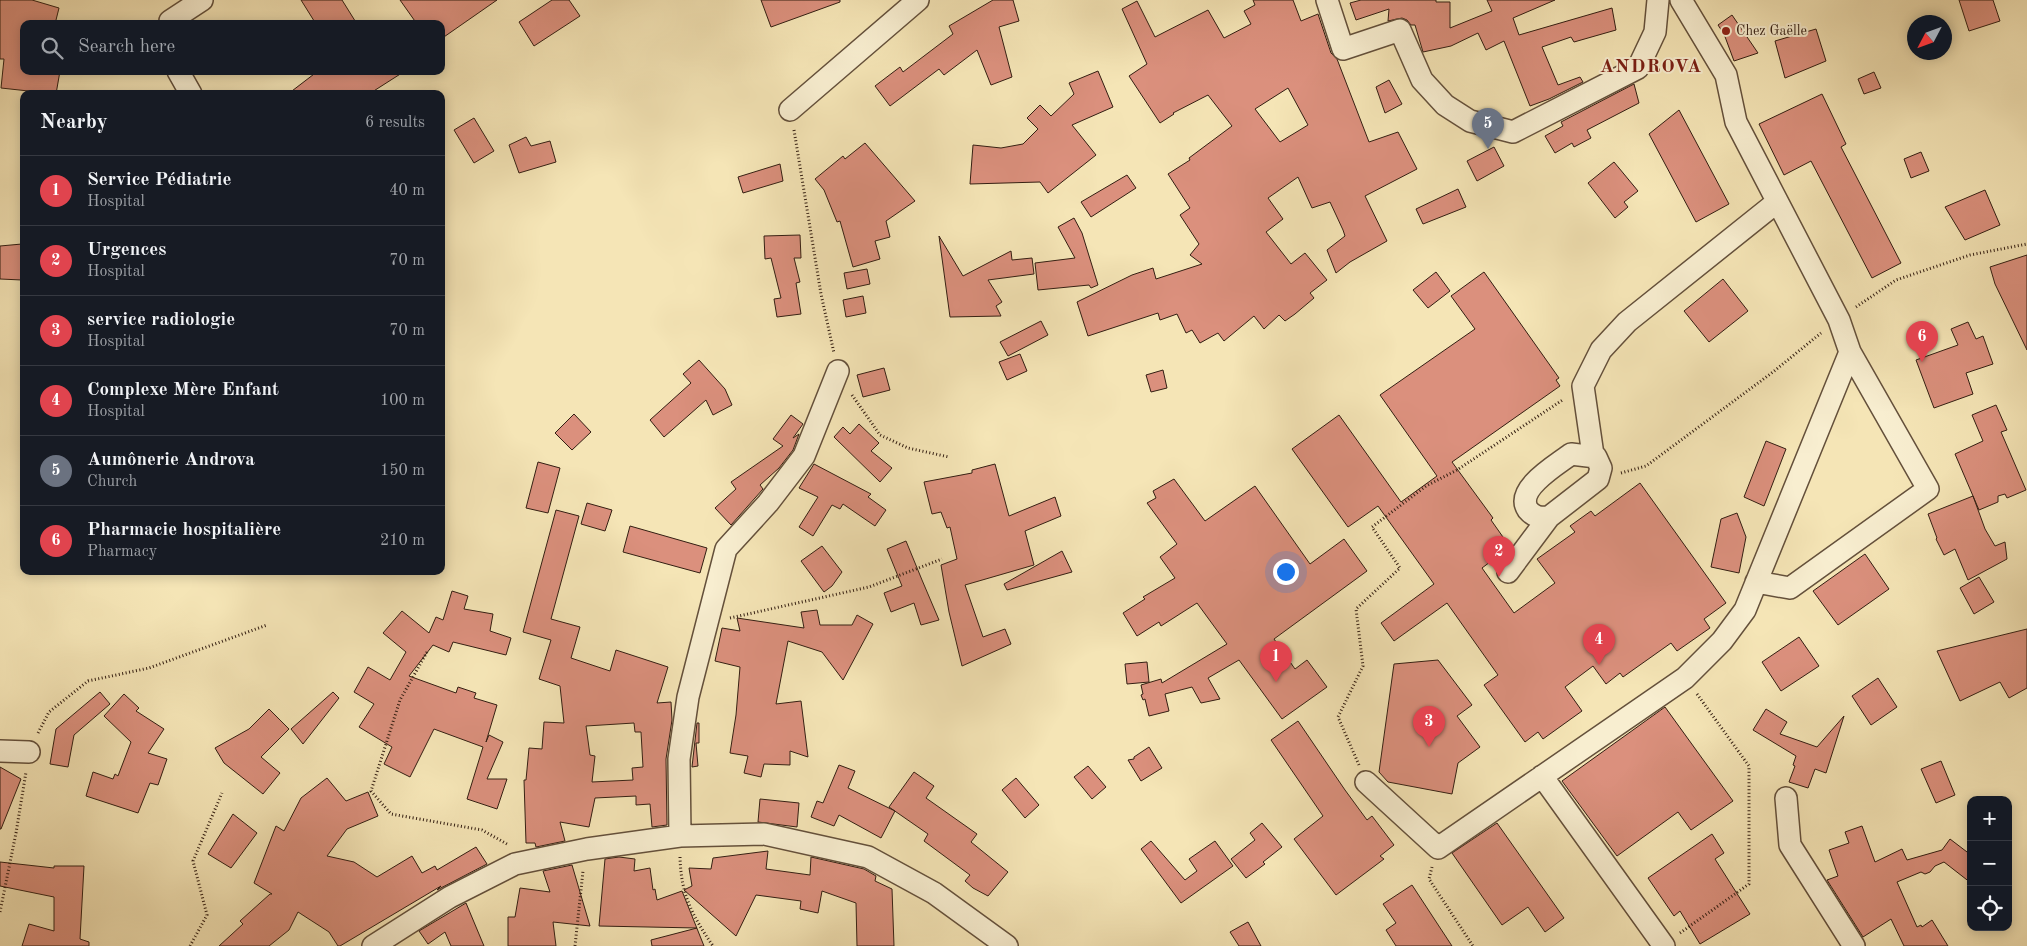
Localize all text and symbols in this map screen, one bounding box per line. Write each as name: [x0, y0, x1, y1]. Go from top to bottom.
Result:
north arrow: [1907, 15, 1952, 60]
search box: [20, 20, 445, 75]
place label: Chez Gaëlle: [1736, 24, 1807, 38]
marker: Chez Gaëlle: [1720, 25, 1732, 37]
icon: search: [38, 34, 66, 62]
text: Search here: [78, 38, 175, 57]
district label: ANDROVA: [1600, 58, 1702, 77]
pin: 5: [1472, 108, 1504, 149]
text: Nearby: [40, 112, 108, 133]
text: 6 results: [365, 115, 425, 131]
text: Service Pédiatrie: [87, 171, 231, 190]
text: 1: [51, 183, 61, 199]
text: 40 m: [389, 183, 425, 199]
text: Hospital: [87, 194, 145, 210]
text: Urgences: [87, 241, 166, 260]
text: 2: [51, 253, 61, 269]
text: 70 m: [389, 253, 425, 269]
text: Hospital: [87, 264, 145, 280]
text: service radiologie: [87, 311, 235, 330]
pin: 6: [1906, 321, 1938, 362]
text: 3: [51, 323, 61, 339]
text: 70 m: [389, 323, 425, 339]
text: Hospital: [87, 334, 145, 350]
text: Complexe Mère Enfant: [87, 381, 279, 400]
text: 4: [51, 393, 61, 409]
text: 100 m: [380, 393, 425, 409]
text: Hospital: [87, 404, 145, 420]
text: Aumônerie Androva: [87, 451, 255, 470]
text: 5: [51, 463, 61, 479]
text: 150 m: [380, 463, 425, 479]
text: Church: [87, 474, 137, 490]
text: Pharmacie hospitalière: [87, 521, 281, 540]
text: 6: [51, 533, 61, 549]
text: 210 m: [380, 533, 425, 549]
pin: 2: [1483, 536, 1515, 577]
text: Pharmacy: [87, 544, 157, 560]
your location: [1273, 559, 1299, 585]
pin: 4: [1583, 624, 1615, 665]
pin: 1: [1260, 641, 1292, 682]
pin: 3: [1413, 706, 1445, 747]
map controls: [1967, 796, 2012, 931]
button: +: [1967, 796, 2012, 841]
button: −: [1967, 841, 2012, 886]
button: locate: [1967, 886, 2012, 931]

